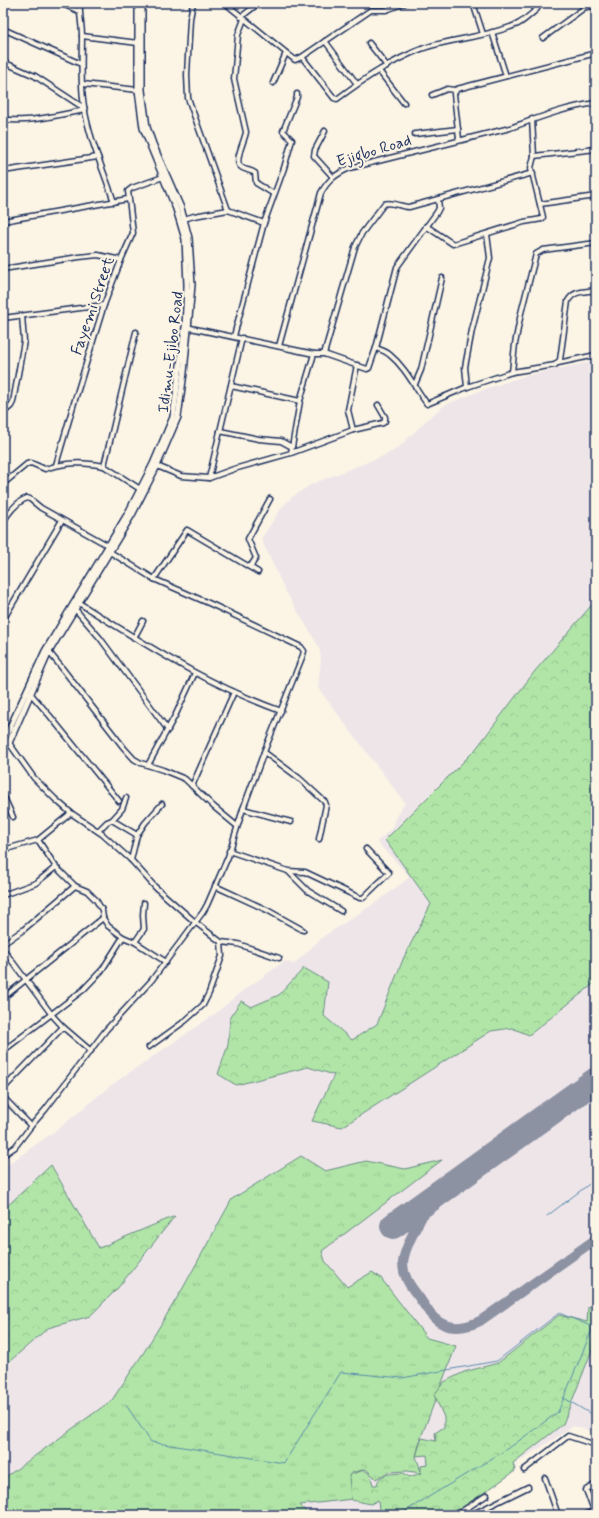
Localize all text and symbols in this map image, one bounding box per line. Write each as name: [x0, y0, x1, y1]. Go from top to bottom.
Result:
street label: Ejigbo Road: [334, 130, 414, 173]
street label: Fayemi Street: [66, 254, 120, 358]
street label: Idimu-Ejibo Road: [153, 290, 189, 414]

